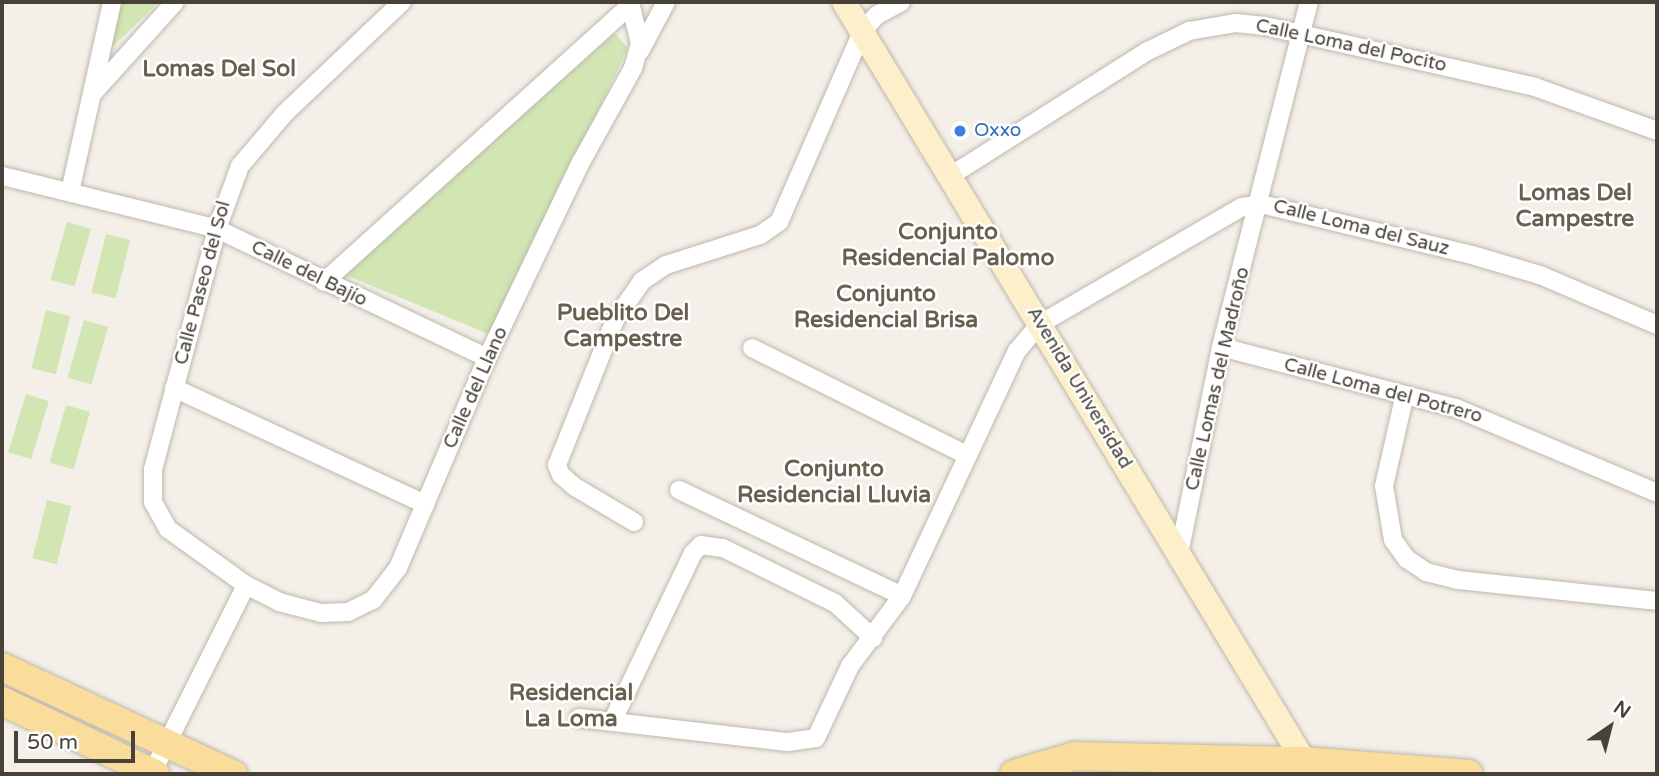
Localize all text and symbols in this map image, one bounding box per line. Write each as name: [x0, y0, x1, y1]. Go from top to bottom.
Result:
street label: Calle Loma del Pocito: [1253, 15, 1449, 77]
district label: Lomas Del Sol: [142, 55, 296, 83]
place label: Oxxo: [974, 120, 1021, 142]
marker: Oxxo: [952, 123, 968, 139]
district label: Lomas Del Campestre: [1516, 179, 1634, 233]
street label: Calle Loma del Sauz: [1271, 195, 1451, 261]
street label: Calle Paseo del Sol: [170, 199, 236, 367]
district label: Conjunto Residencial Palomo: [842, 218, 1054, 272]
street label: Calle del Bajío: [247, 236, 371, 312]
street label: Calle Lomas del Madroño: [1181, 265, 1255, 493]
district label: Conjunto Residencial Brisa: [794, 280, 978, 334]
district label: Pueblito Del Campestre: [557, 299, 689, 353]
street label: Avenida Universidad: [1022, 303, 1136, 473]
street label: Calle del Llano: [439, 324, 513, 452]
street label: Calle Loma del Potrero: [1281, 354, 1485, 428]
district label: Conjunto Residencial Lluvia: [737, 455, 931, 509]
district label: Residencial La Loma: [509, 679, 633, 733]
north arrow: [1575, 692, 1645, 762]
text: N: [1609, 696, 1635, 723]
scale bar: [18, 716, 138, 760]
text: 50 m: [27, 730, 78, 755]

